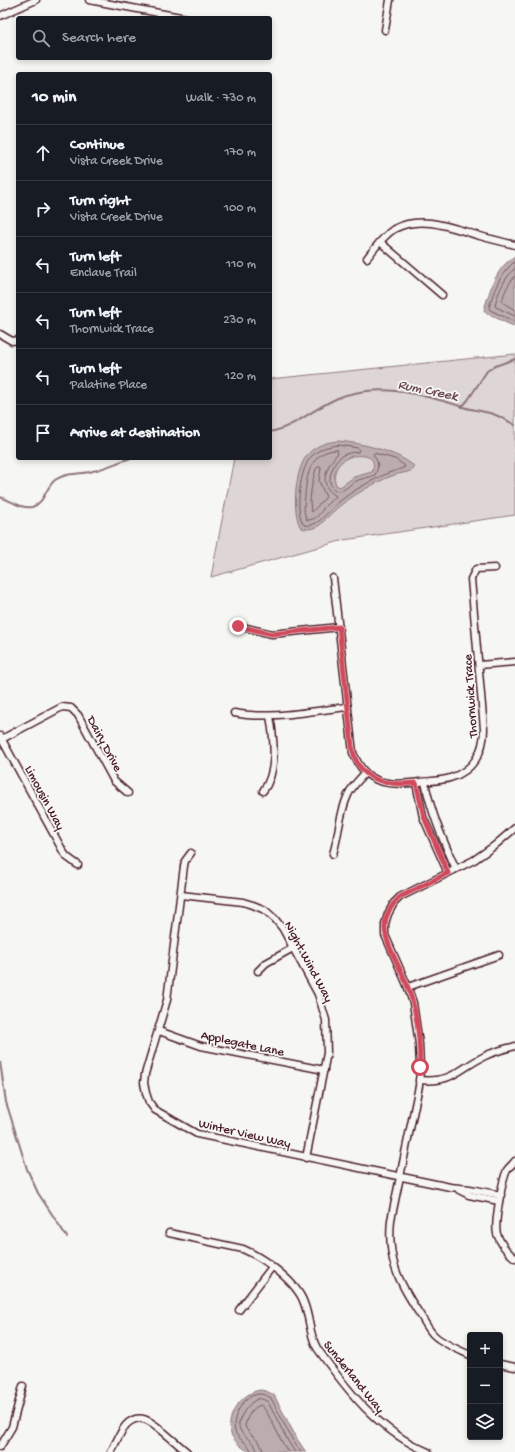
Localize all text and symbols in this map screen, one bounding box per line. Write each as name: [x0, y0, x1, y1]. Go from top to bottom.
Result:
search box: [16, 16, 272, 60]
icon: search: [30, 27, 52, 49]
text: Search here: [62, 29, 136, 47]
text: 10 min: [32, 88, 76, 108]
text: Walk · 730 m: [186, 91, 256, 106]
text: Continue: [70, 136, 124, 154]
icon: ahead: [32, 142, 54, 164]
text: 170 m: [224, 145, 256, 160]
text: Vista Creek Drive: [70, 154, 163, 169]
text: Turn right: [70, 192, 130, 210]
icon: right: [32, 198, 54, 220]
text: 100 m: [224, 201, 256, 216]
text: Vista Creek Drive: [70, 210, 163, 225]
text: Turn left: [70, 248, 121, 266]
icon: left: [32, 254, 54, 276]
text: 110 m: [226, 257, 256, 272]
text: Enclave Trail: [70, 266, 137, 281]
text: Turn left: [70, 304, 121, 322]
icon: left: [32, 310, 54, 332]
text: 230 m: [223, 313, 256, 328]
text: Thornwick Trace: [70, 322, 154, 337]
text: Turn left: [70, 360, 121, 378]
icon: left: [32, 366, 54, 388]
text: 120 m: [225, 369, 256, 384]
water label: Rum Creek: [396, 377, 461, 406]
text: Palatine Place: [70, 378, 147, 393]
icon: arrive: [32, 422, 54, 444]
text: Arrive at destination: [70, 424, 200, 442]
route end: [229, 617, 247, 635]
street label: Thornwick Trace: [461, 653, 482, 739]
street label: Dairy Drive: [82, 713, 125, 775]
street label: Limousin Way: [20, 763, 67, 834]
street label: Night Wind Way: [280, 919, 336, 1006]
street label: Applegate Lane: [200, 1028, 286, 1061]
route start: [411, 1058, 429, 1076]
street label: Winter View Way: [197, 1117, 293, 1152]
map controls: [467, 1332, 503, 1440]
button: +: [467, 1332, 503, 1368]
street label: Sunderland Way: [319, 1338, 387, 1417]
button: −: [467, 1368, 503, 1404]
button: layers: [467, 1404, 503, 1440]

